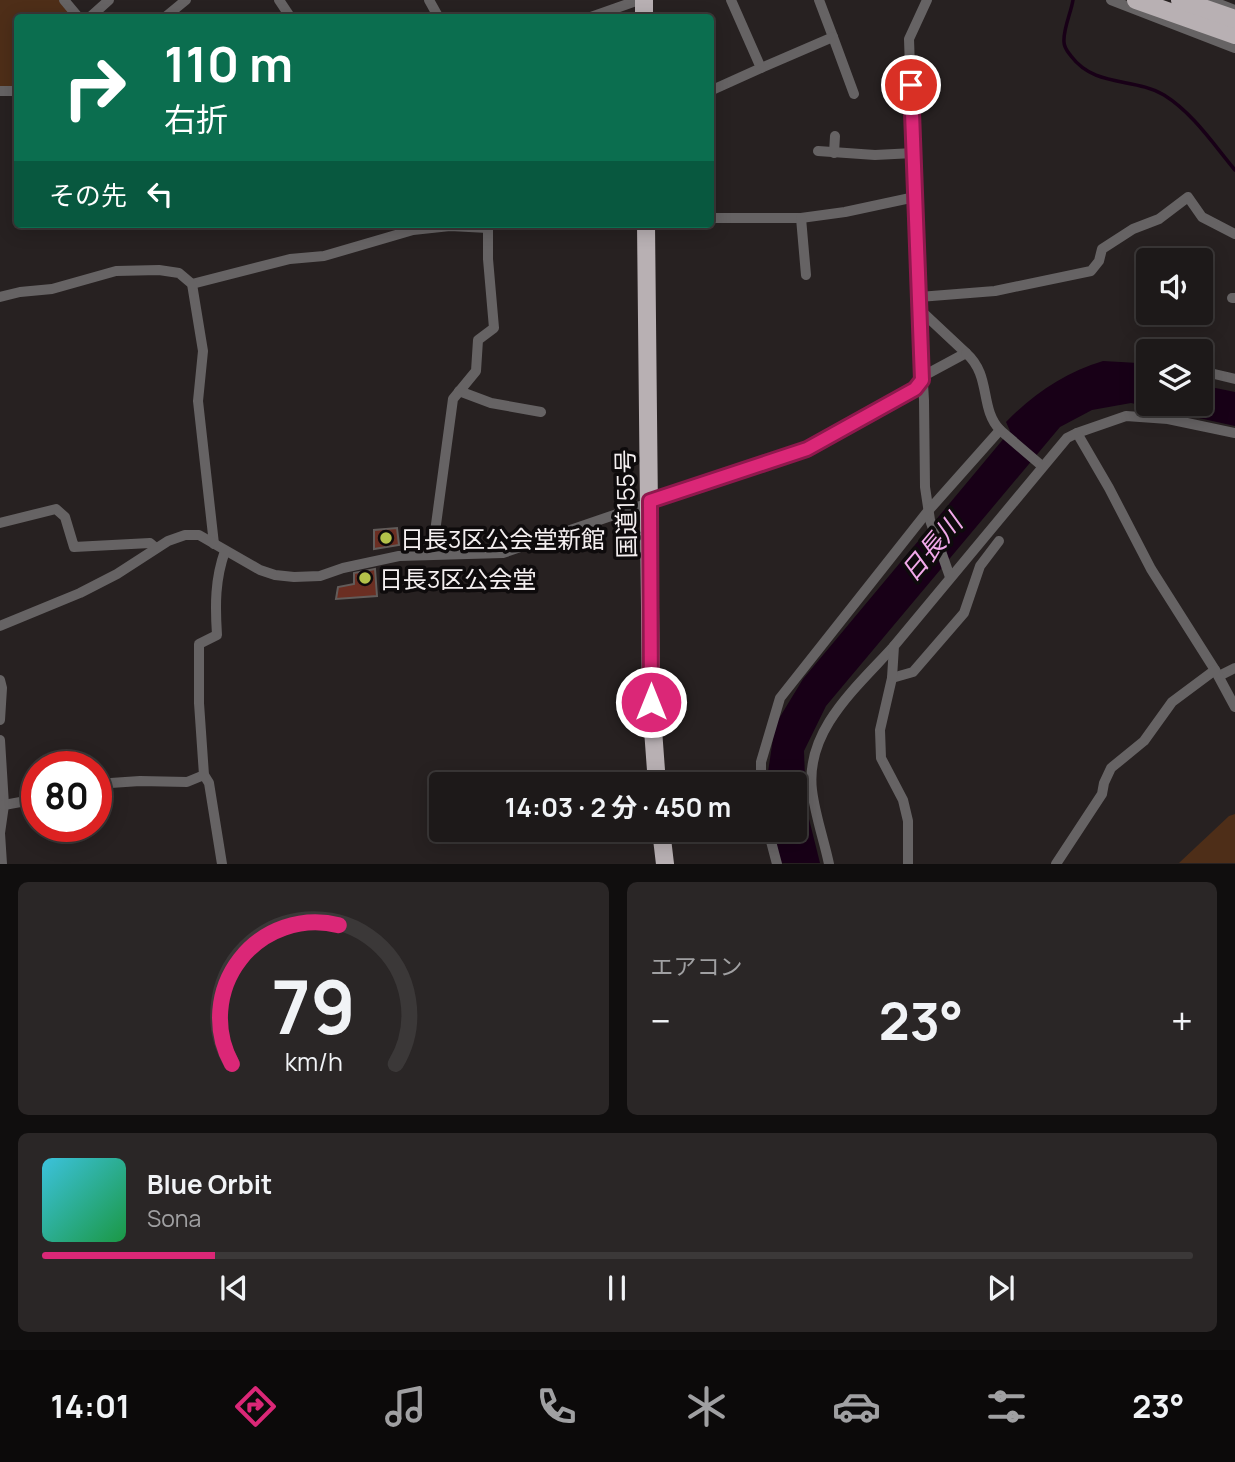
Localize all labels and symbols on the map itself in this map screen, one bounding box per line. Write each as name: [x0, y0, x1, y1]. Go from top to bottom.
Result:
pin: [881, 55, 941, 115]
street label: 国道155号: [608, 449, 642, 559]
water label: 日長川: [892, 503, 972, 588]
place label: 日長3区公会堂新館: [400, 522, 605, 555]
marker: 日長3区公会堂新館: [378, 530, 394, 546]
place label: 日長3区公会堂: [379, 562, 536, 595]
marker: 日長3区公会堂: [357, 570, 373, 586]
position arrow: [614, 665, 688, 739]
speed limit sign: 80: [21, 751, 112, 842]

